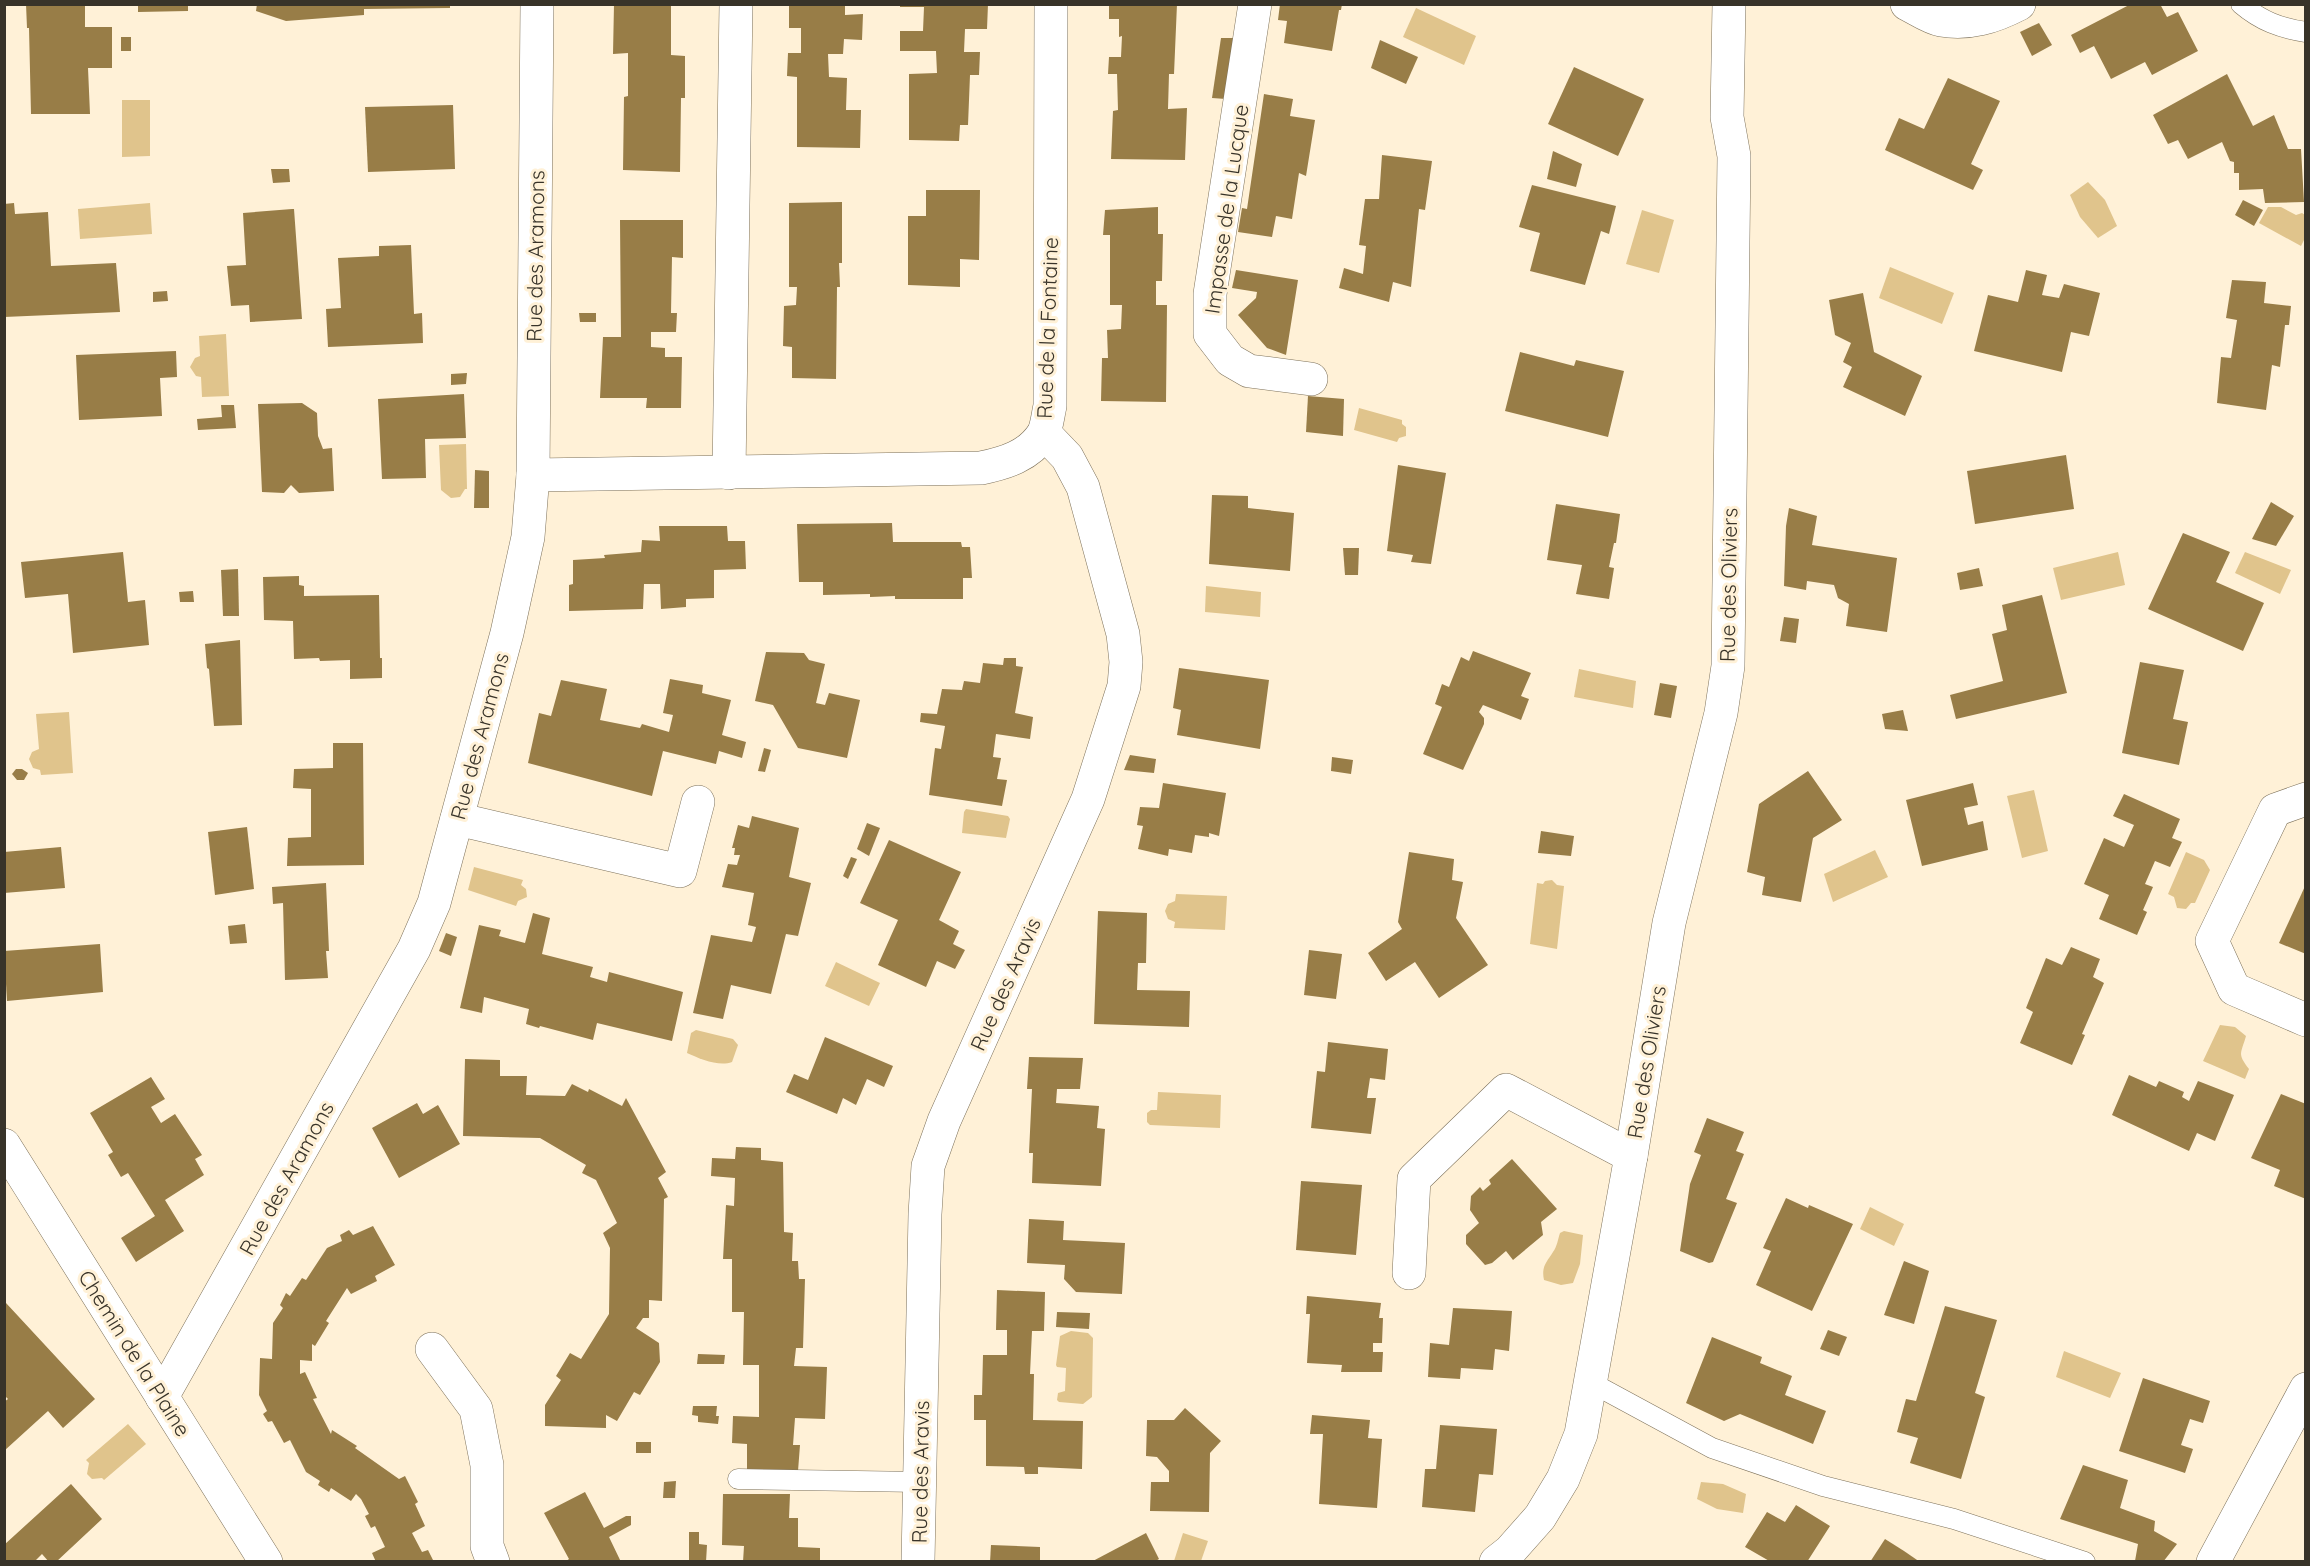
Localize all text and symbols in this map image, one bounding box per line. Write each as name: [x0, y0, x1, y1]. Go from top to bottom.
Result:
street label: Impasse de la Lucque: [1198, 103, 1254, 315]
street label: Rue des Aramons: [521, 170, 549, 342]
street label: Rue de la Fontaine: [1031, 237, 1063, 419]
street label: Rue des Oliviers: [1714, 508, 1742, 662]
street label: Rue des Aramons: [444, 650, 514, 822]
street label: Rue des Aravis: [964, 913, 1046, 1055]
street label: Rue des Oliviers: [1621, 984, 1671, 1140]
street label: Rue des Aramons: [233, 1097, 339, 1259]
street label: Chemin de la Plaine: [73, 1265, 197, 1441]
street label: Rue des Aravis: [906, 1400, 934, 1544]

